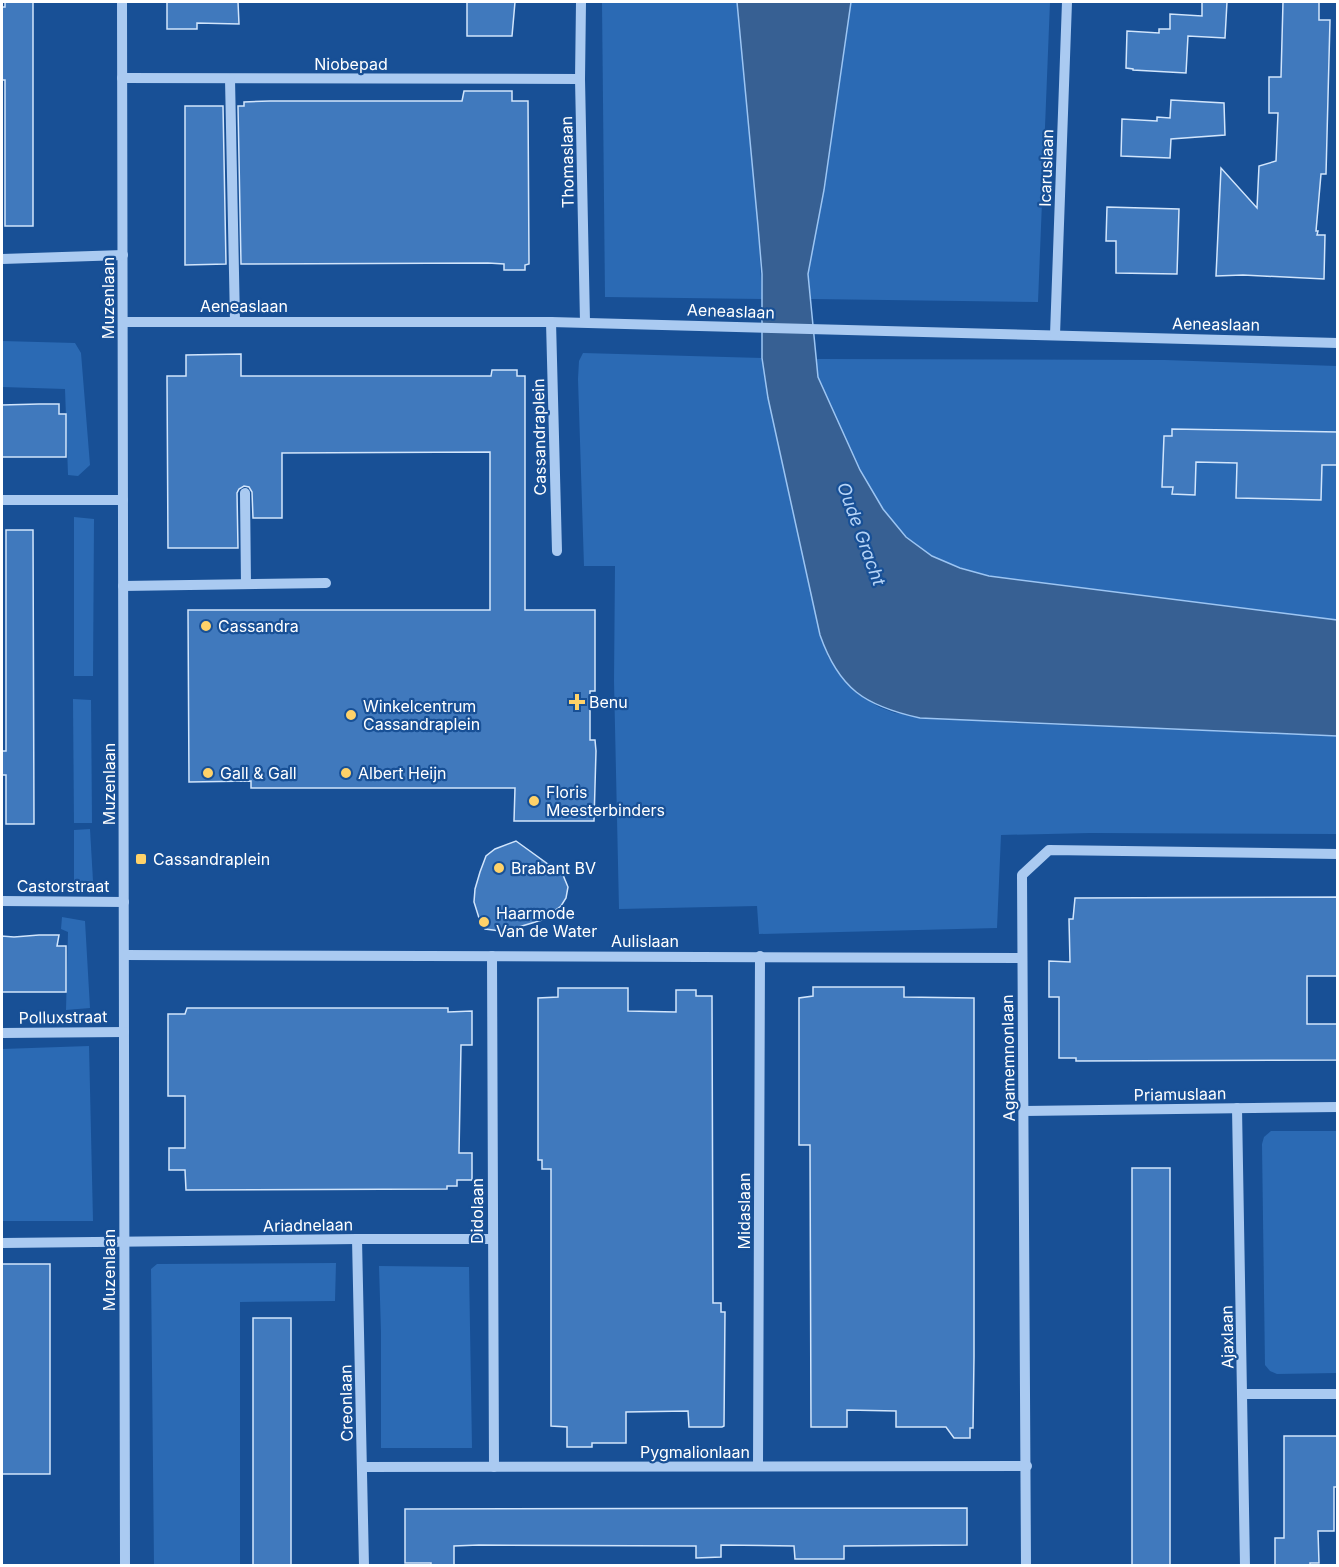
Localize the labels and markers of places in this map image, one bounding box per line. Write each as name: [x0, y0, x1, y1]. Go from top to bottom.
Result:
place label: Cassandra: [218, 616, 299, 636]
marker: Cassandra: [199, 619, 213, 633]
place label: Benu: [589, 692, 628, 712]
marker: Benu: [570, 695, 584, 709]
place label: Winkelcentrum Cassandraplein: [363, 696, 480, 734]
marker: Winkelcentrum Cassandraplein: [344, 708, 358, 722]
place label: Gall & Gall: [220, 763, 297, 783]
place label: Albert Heijn: [358, 763, 446, 783]
marker: Gall & Gall: [201, 766, 215, 780]
marker: Albert Heijn: [339, 766, 353, 780]
place label: Floris Meesterbinders: [546, 782, 665, 820]
marker: Floris Meesterbinders: [527, 794, 541, 808]
place label: Cassandraplein: [153, 849, 270, 869]
marker: Cassandraplein: [134, 852, 148, 866]
place label: Brabant BV: [511, 858, 596, 878]
marker: Brabant BV: [492, 861, 506, 875]
place label: Haarmode Van de Water: [496, 903, 597, 941]
marker: Haarmode Van de Water: [477, 915, 491, 929]

